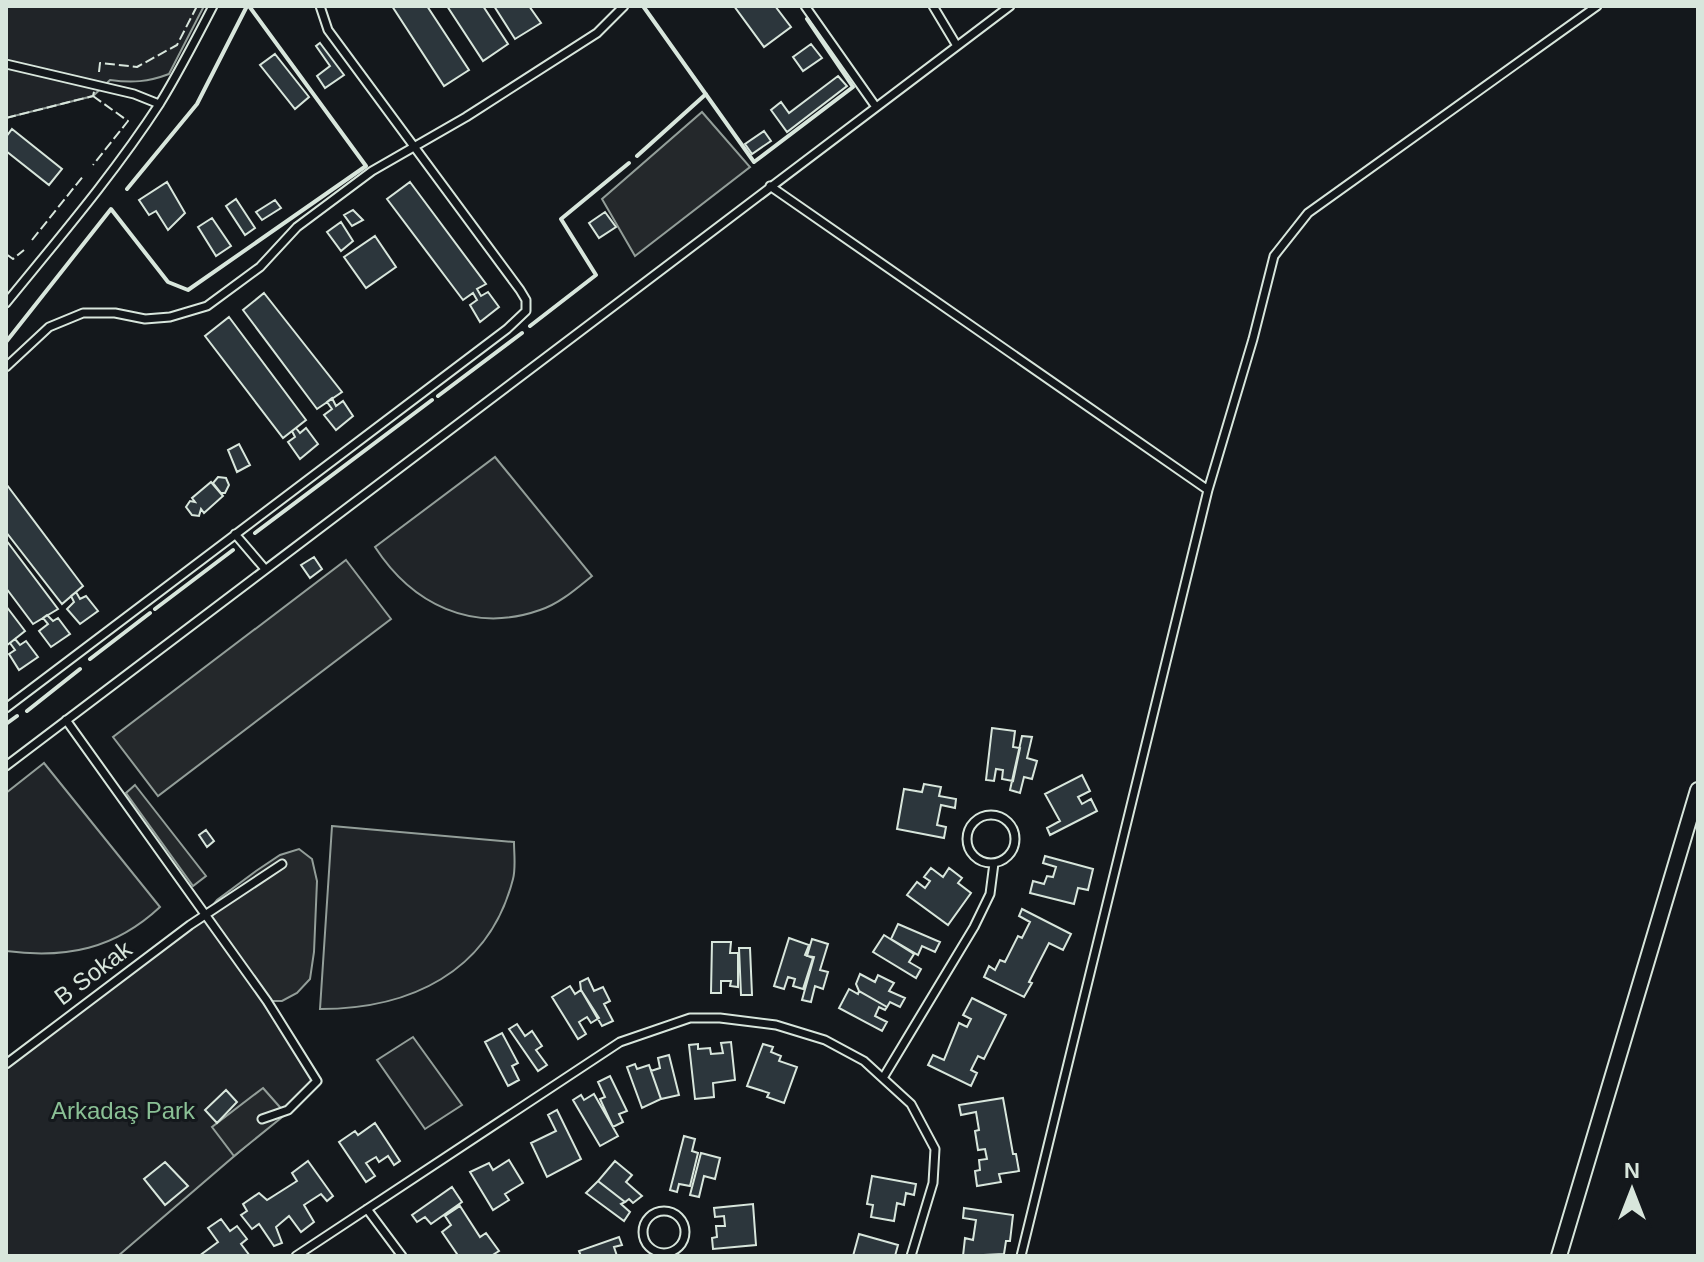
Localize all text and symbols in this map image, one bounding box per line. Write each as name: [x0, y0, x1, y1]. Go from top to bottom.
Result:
street label: B Sokak: [49, 934, 137, 1010]
park label: Arkadaş Park: [51, 1097, 196, 1124]
north arrow: [1592, 1150, 1672, 1230]
text: N: [1624, 1158, 1640, 1183]

